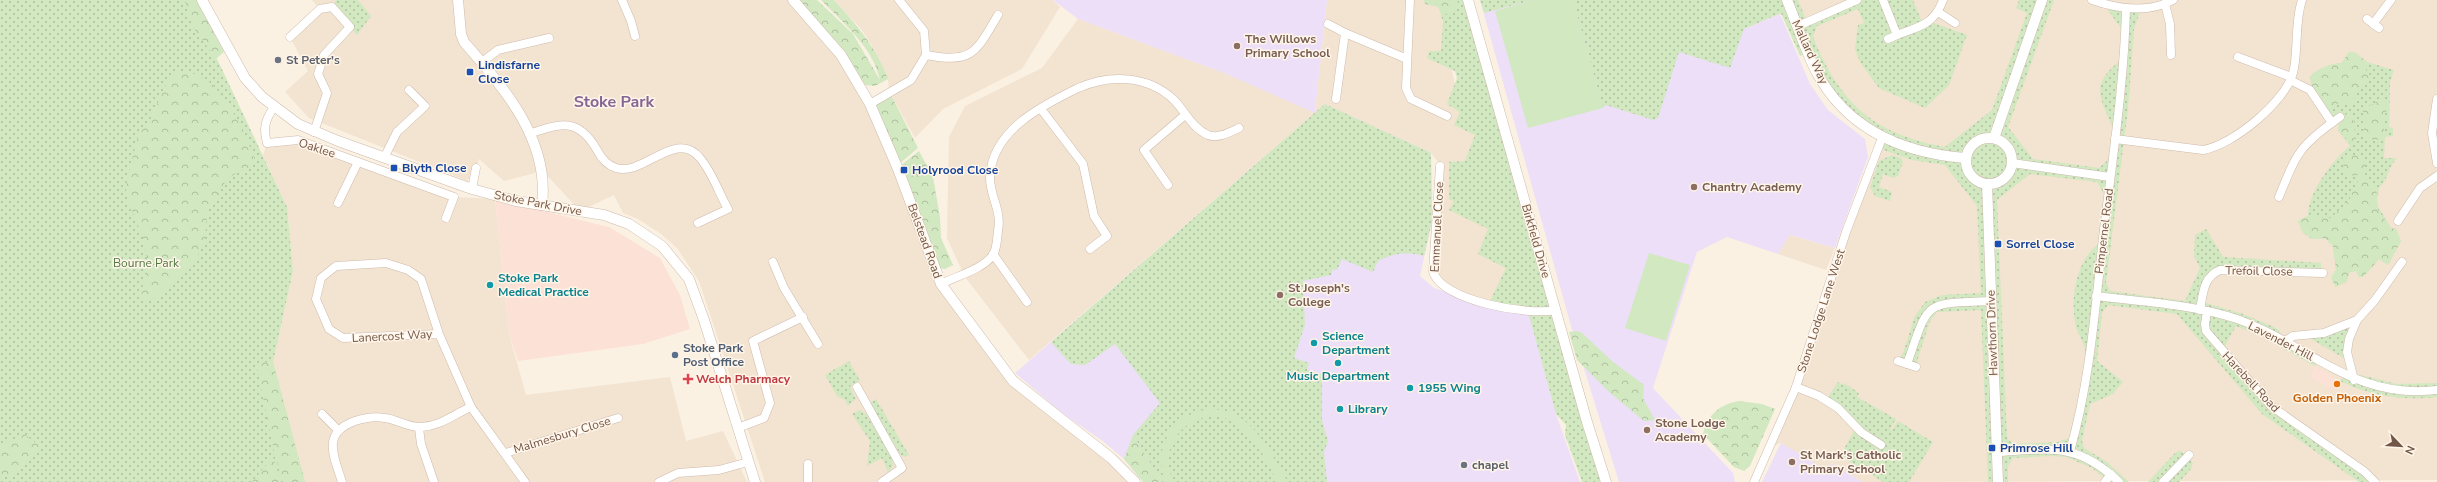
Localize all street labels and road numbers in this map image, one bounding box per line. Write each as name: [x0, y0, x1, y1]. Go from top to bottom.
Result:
street label: Mallard Way: [1788, 17, 1832, 88]
street label: Oaklee: [297, 135, 337, 161]
street label: Emmanuel Close: [1427, 181, 1447, 273]
street label: Stoke Park Drive: [493, 187, 583, 219]
street label: Pimpernel Road: [2091, 187, 2117, 275]
street label: Belstead Road: [904, 201, 946, 281]
street label: Birkfield Drive: [1518, 202, 1554, 280]
street label: Stone Lodge Lane West: [1793, 246, 1849, 375]
street label: Trefoil Close: [2225, 262, 2293, 280]
street label: Hawthorn Drive: [1983, 290, 2001, 376]
street label: Lavender Hill: [2245, 318, 2317, 365]
street label: Lanercost Way: [351, 326, 433, 346]
street label: Harebell Road: [2219, 348, 2283, 416]
street label: Malmesbury Close: [512, 413, 612, 457]

